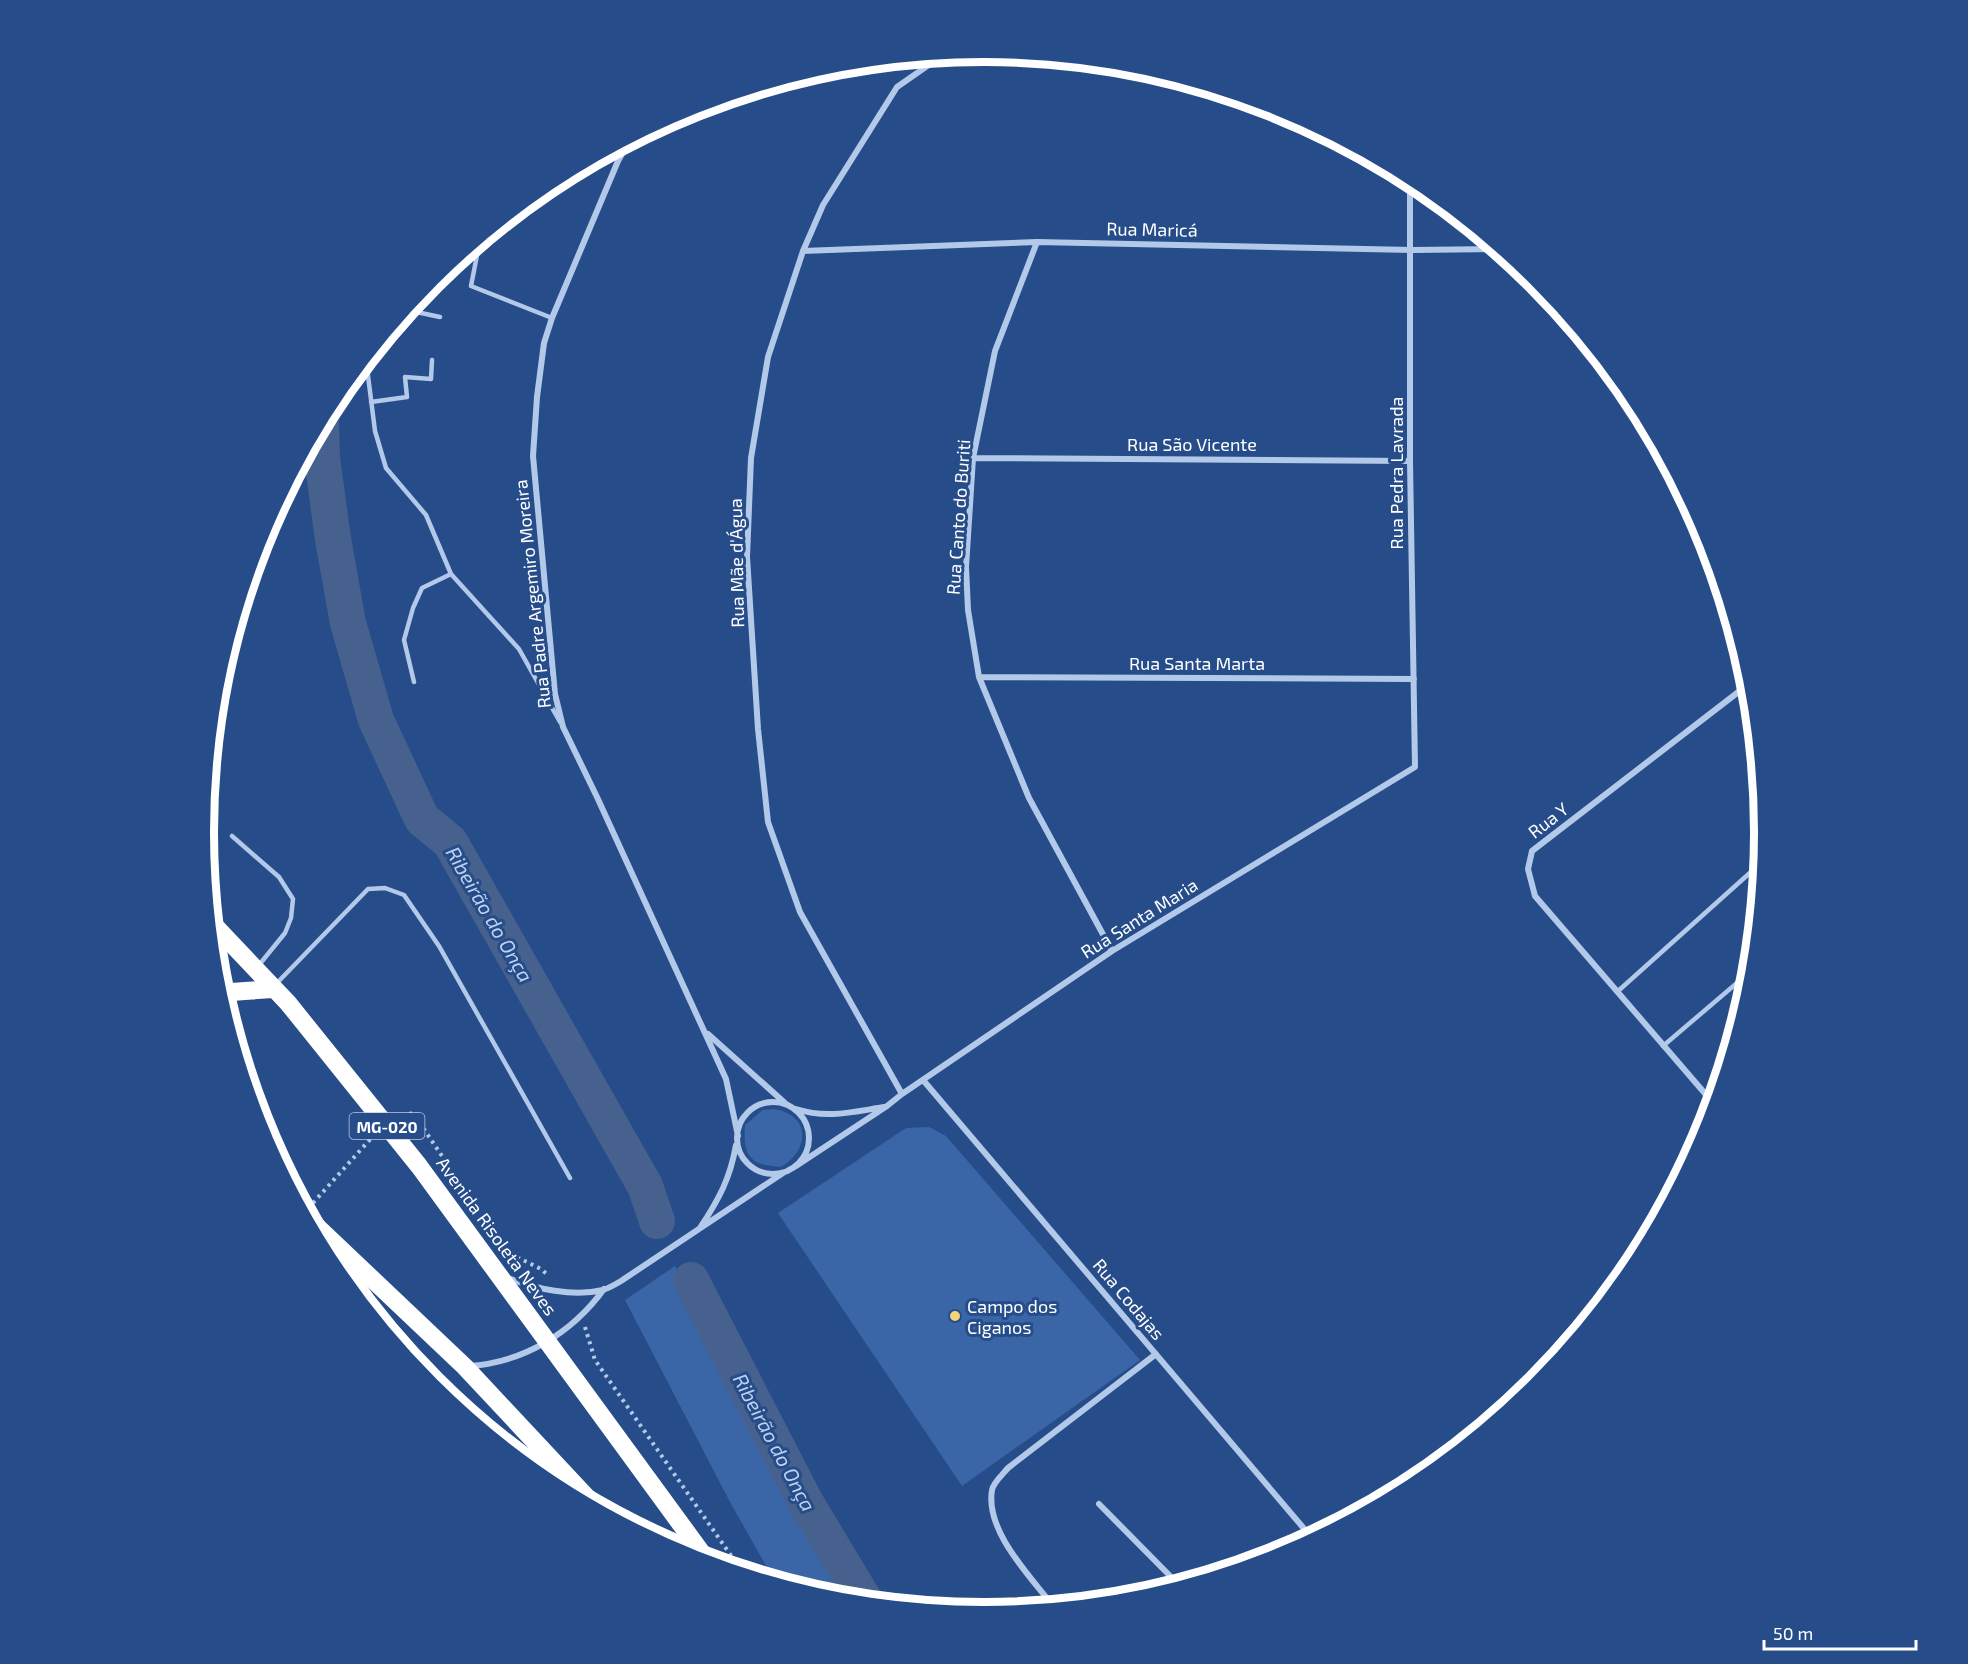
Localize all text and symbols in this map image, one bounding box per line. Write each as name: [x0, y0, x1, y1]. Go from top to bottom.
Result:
street label: Rua Maricá: [1106, 217, 1198, 241]
street label: Rua Pedra Lavrada: [1385, 397, 1407, 549]
street label: Rua São Vicente: [1127, 433, 1257, 455]
street label: Rua Canto do Buriti: [942, 438, 974, 596]
street label: Rua Padre Argemiro Moreira: [509, 479, 555, 709]
street label: Rua Mãe d'Água: [724, 498, 748, 628]
street label: Rua Santa Marta: [1129, 652, 1265, 674]
street label: Rua Y: [1523, 797, 1573, 843]
water label: Ribeirão do Onça: [441, 842, 538, 987]
street label: Rua Santa Maria: [1076, 873, 1202, 963]
road number: MG-020: [350, 1113, 424, 1139]
street label: Avenida Risoleta Neves: [432, 1153, 562, 1319]
street label: Rua Codajas: [1089, 1254, 1169, 1344]
place label: Campo dos Ciganos: [967, 1295, 1057, 1338]
marker: Campo dos Ciganos: [948, 1309, 962, 1323]
water label: Ribeirão do Onça: [728, 1369, 821, 1515]
scale bar: [1764, 1613, 1916, 1651]
text: 50 m: [1773, 1622, 1813, 1644]

